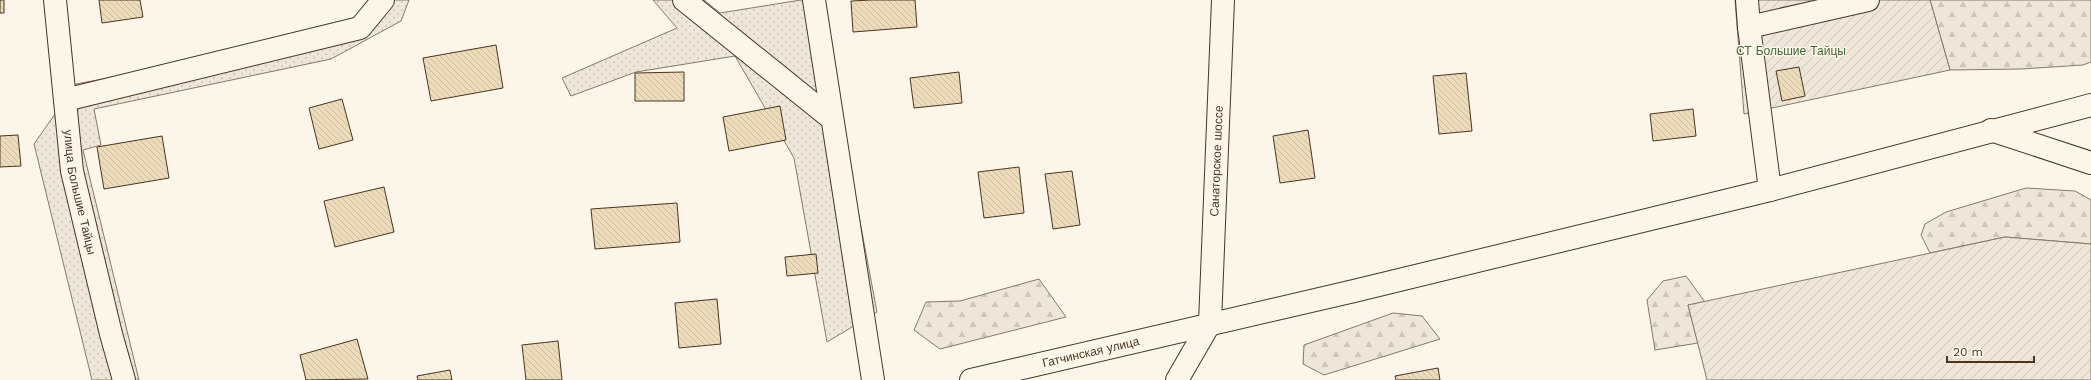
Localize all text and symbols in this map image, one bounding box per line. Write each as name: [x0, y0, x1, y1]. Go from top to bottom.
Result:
park label: СТ Большие Тайцы: [1736, 44, 1846, 58]
street label: Санаторское шоссе: [1207, 105, 1226, 217]
street label: улица Большие Тайцы: [61, 129, 99, 256]
street label: Гатчинская улица: [1041, 334, 1141, 370]
scale bar: [1947, 338, 2034, 364]
text: 20 m: [1953, 345, 1983, 359]

